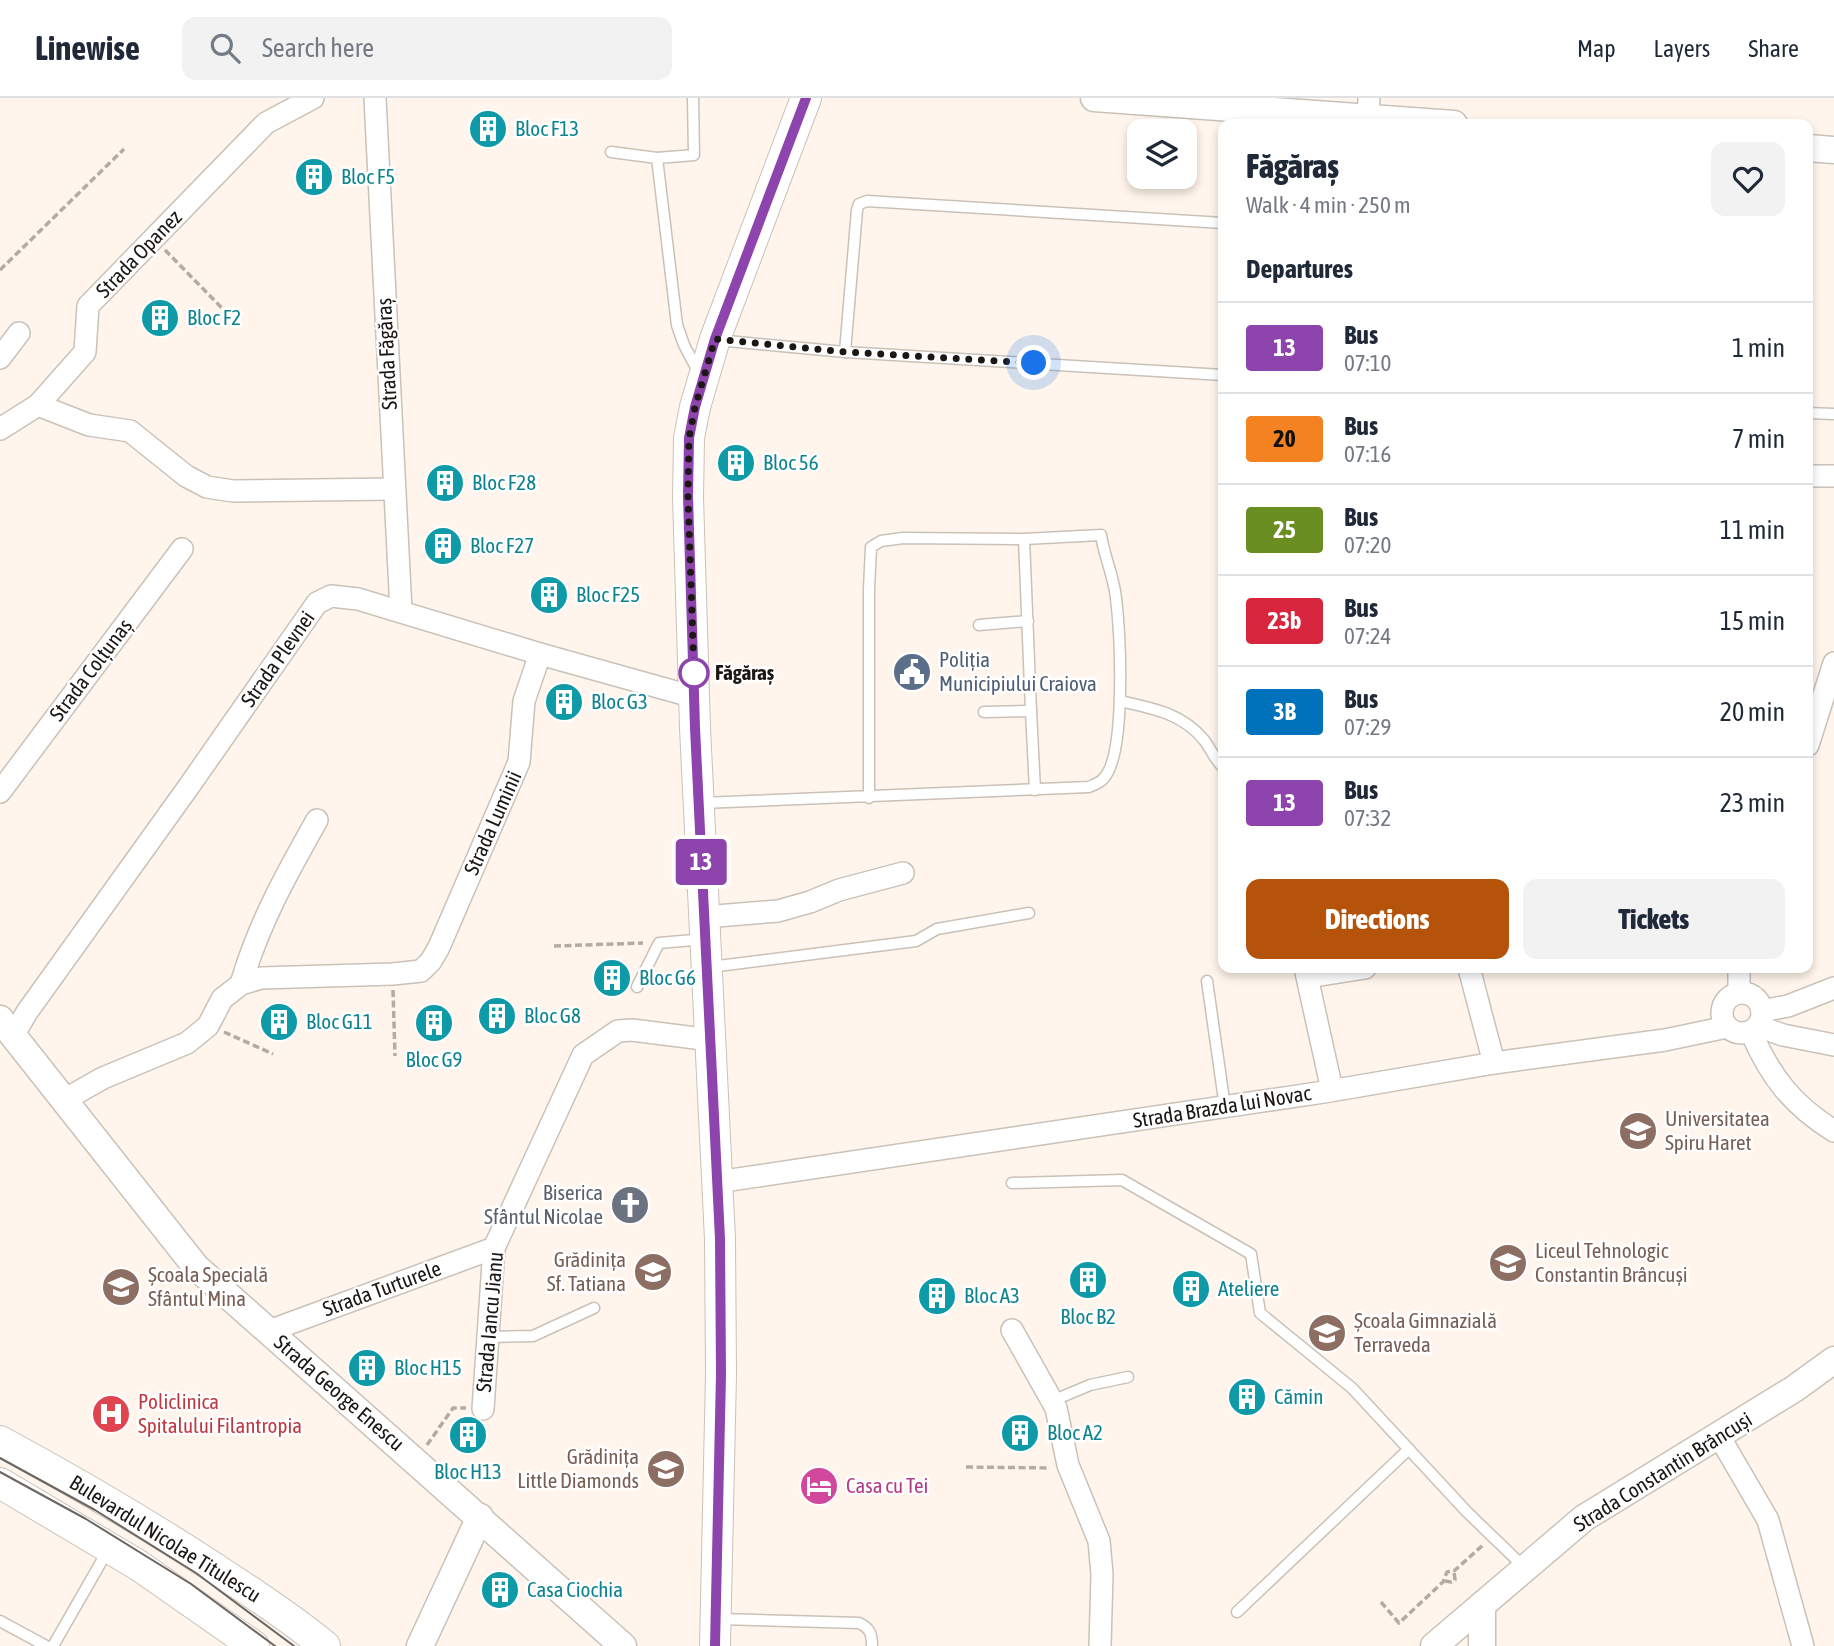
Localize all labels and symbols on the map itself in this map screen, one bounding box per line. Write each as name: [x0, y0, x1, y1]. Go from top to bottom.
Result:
building icon: Bloc F13: [467, 108, 509, 150]
place label: Bloc F13: [515, 116, 579, 140]
building icon: Bloc F5: [293, 156, 335, 198]
place label: Bloc F5: [341, 164, 395, 188]
street label: Strada Opanez: [91, 204, 186, 302]
building icon: Bloc F2: [139, 297, 181, 339]
street label: Strada Făgăraș: [371, 297, 401, 411]
place label: Bloc F2: [187, 305, 241, 329]
your location: [1016, 345, 1051, 380]
building icon: Bloc 56: [715, 442, 757, 484]
place label: Bloc 56: [763, 450, 819, 474]
building icon: Bloc F28: [424, 462, 466, 504]
place label: Bloc F28: [472, 470, 536, 494]
building icon: Bloc F27: [422, 525, 464, 567]
place label: Bloc F27: [470, 533, 534, 557]
building icon: Bloc F25: [528, 574, 570, 616]
place label: Bloc F25: [576, 582, 640, 606]
street label: Strada Plevnei: [235, 606, 319, 711]
street label: Strada Colțunaș: [44, 614, 136, 725]
place label: Poliția Municipiului Craiova: [939, 647, 1097, 695]
public building icon: Poliția Municipiului Craiova: [891, 651, 933, 693]
marker: Făgăraș: [679, 658, 709, 688]
place label: Făgăraș: [715, 660, 775, 685]
building icon: Bloc G3: [543, 681, 585, 723]
place label: Bloc G3: [591, 689, 648, 713]
street label: Strada Luminii: [459, 767, 526, 878]
line badge: 13: [670, 839, 732, 885]
building icon: Bloc G6: [591, 957, 633, 999]
place label: Bloc G6: [639, 965, 696, 989]
building icon: Bloc G8: [476, 995, 518, 1037]
building icon: Bloc G11: [258, 1001, 300, 1043]
building icon: Bloc G9: [413, 1002, 455, 1044]
place label: Bloc G8: [524, 1003, 581, 1027]
place label: Bloc G11: [306, 1009, 373, 1033]
place label: Bloc G9: [406, 1047, 462, 1071]
street label: Strada Brazda lui Novac: [1131, 1080, 1313, 1132]
place label: Universitatea Spiru Haret: [1665, 1106, 1770, 1154]
school or university icon: Universitatea Spiru Haret: [1617, 1110, 1659, 1152]
place label: Biserica Sfântul Nicolae: [484, 1180, 603, 1228]
church icon: Biserica Sfântul Nicolae: [609, 1184, 651, 1226]
place label: Liceul Tehnologic Constantin Brâncuși: [1535, 1238, 1688, 1286]
school or university icon: Liceul Tehnologic Constantin Brâncuși: [1487, 1242, 1529, 1284]
place label: Grădinița Sf. Tatiana: [547, 1247, 626, 1295]
street label: Strada Iancu Jianu: [471, 1251, 507, 1393]
school or university icon: Grădinița Sf. Tatiana: [632, 1251, 674, 1293]
street label: Strada Turturele: [319, 1256, 444, 1321]
building icon: Bloc B2: [1067, 1259, 1109, 1301]
place label: Școala Specială Sfântul Mina: [148, 1262, 268, 1310]
school or university icon: Școala Specială Sfântul Mina: [100, 1266, 142, 1308]
building icon: Ateliere: [1170, 1268, 1212, 1310]
building icon: Bloc A3: [916, 1275, 958, 1317]
place label: Ateliere: [1218, 1276, 1279, 1300]
place label: Bloc A3: [964, 1283, 1020, 1307]
place label: Bloc B2: [1060, 1304, 1116, 1328]
place label: Școala Gimnazială Terraveda: [1354, 1308, 1497, 1356]
school or university icon: Școala Gimnazială Terraveda: [1306, 1312, 1348, 1354]
street label: Strada George Enescu: [270, 1329, 409, 1455]
building icon: Bloc H15: [346, 1347, 388, 1389]
place label: Bloc H15: [394, 1355, 462, 1379]
building icon: Cămin: [1226, 1376, 1268, 1418]
place label: Cămin: [1274, 1384, 1323, 1408]
place label: Policlinica Spitalului Filantropia: [138, 1389, 302, 1437]
hospital icon: Policlinica Spitalului Filantropia: [90, 1393, 132, 1435]
street label: Strada Constantin Brâncuși: [1569, 1406, 1756, 1536]
building icon: Bloc A2: [999, 1412, 1041, 1454]
building icon: Bloc H13: [447, 1414, 489, 1456]
place label: Bloc A2: [1047, 1420, 1103, 1444]
place label: Grădinița Little Diamonds: [517, 1444, 639, 1492]
school or university icon: Grădinița Little Diamonds: [645, 1448, 687, 1490]
place label: Bloc H13: [434, 1459, 502, 1483]
hotel icon: Casa cu Tei: [798, 1465, 840, 1507]
street label: Bulevardul Nicolae Titulescu: [66, 1470, 265, 1607]
place label: Casa cu Tei: [846, 1473, 928, 1497]
building icon: Casa Ciochia: [479, 1569, 521, 1611]
place label: Casa Ciochia: [527, 1577, 623, 1601]

